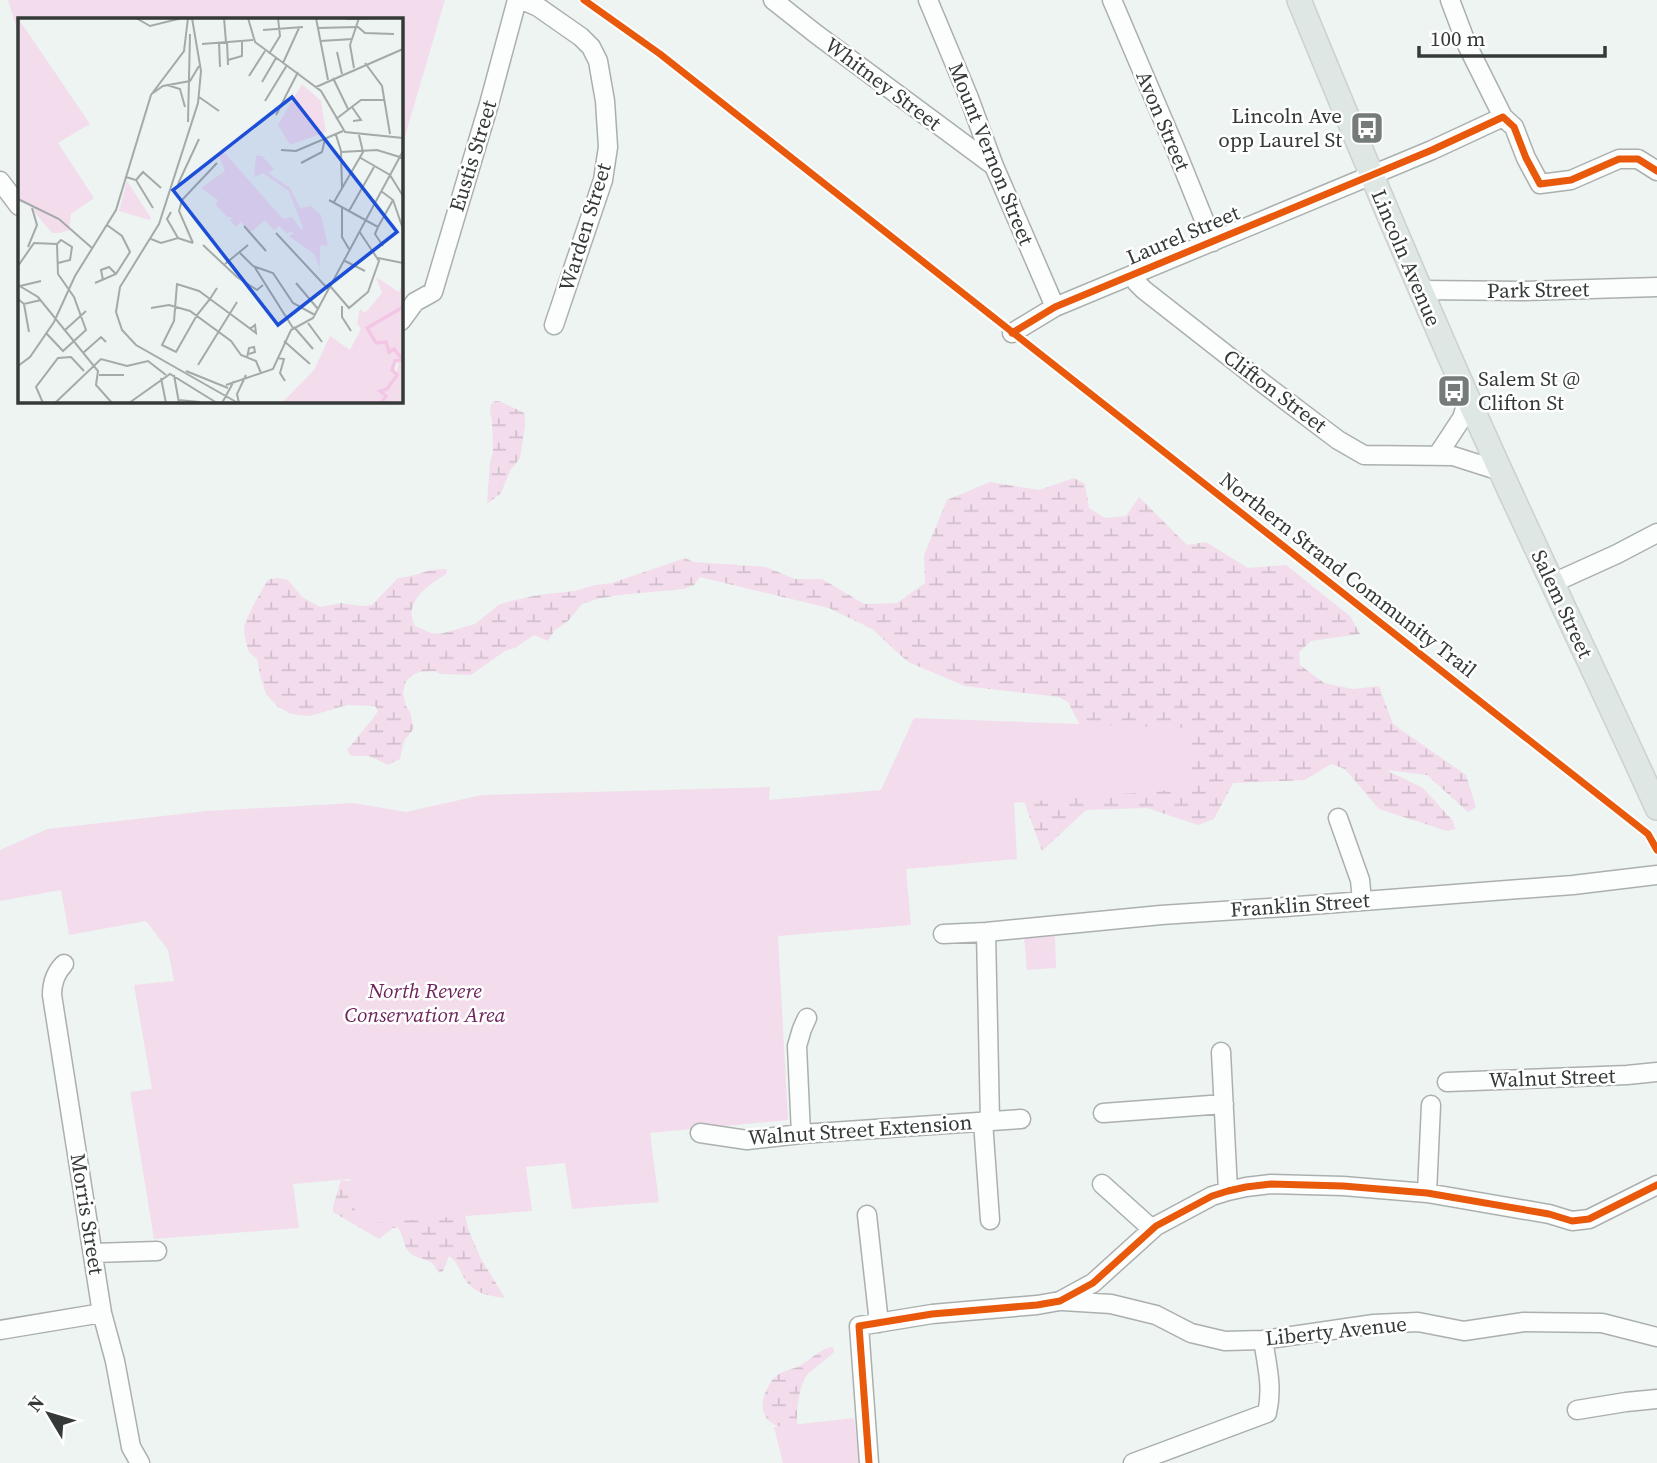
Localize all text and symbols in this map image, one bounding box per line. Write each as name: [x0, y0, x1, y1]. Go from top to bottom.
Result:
scale bar: [1419, 14, 1604, 58]
inset map: [18, 18, 402, 402]
text: 100 m: [1430, 24, 1485, 53]
street label: Whitney Street: [819, 30, 948, 137]
street label: Mount Vernon Street: [942, 58, 1041, 249]
street label: Avon Street: [1129, 66, 1198, 176]
street label: Eustis Street: [442, 96, 503, 215]
place label: Lincoln Ave opp Laurel St: [1218, 101, 1342, 154]
bus stop icon: Lincoln Ave opp Laurel St: [1348, 109, 1386, 147]
street label: Warden Street: [551, 159, 618, 294]
street label: Lincoln Avenue: [1365, 185, 1448, 331]
street label: Laurel Street: [1122, 198, 1244, 271]
street label: Park Street: [1487, 274, 1590, 305]
street label: Clifton Street: [1218, 342, 1333, 439]
place label: Salem St @ Clifton St: [1478, 364, 1580, 417]
bus stop icon: Salem St @ Clifton St: [1435, 372, 1473, 410]
street label: Northern Strand Community Trail: [1214, 465, 1483, 684]
street label: Salem Street: [1525, 545, 1600, 663]
street label: Franklin Street: [1229, 885, 1371, 924]
park label: North Revere Conservation Area: [345, 976, 505, 1029]
street label: Walnut Street: [1488, 1061, 1616, 1094]
street label: Walnut Street Extension: [747, 1107, 973, 1152]
street label: Morris Street: [64, 1151, 111, 1277]
street label: Liberty Avenue: [1264, 1309, 1408, 1352]
north arrow: [14, 1379, 84, 1449]
text: N: [21, 1390, 50, 1417]

